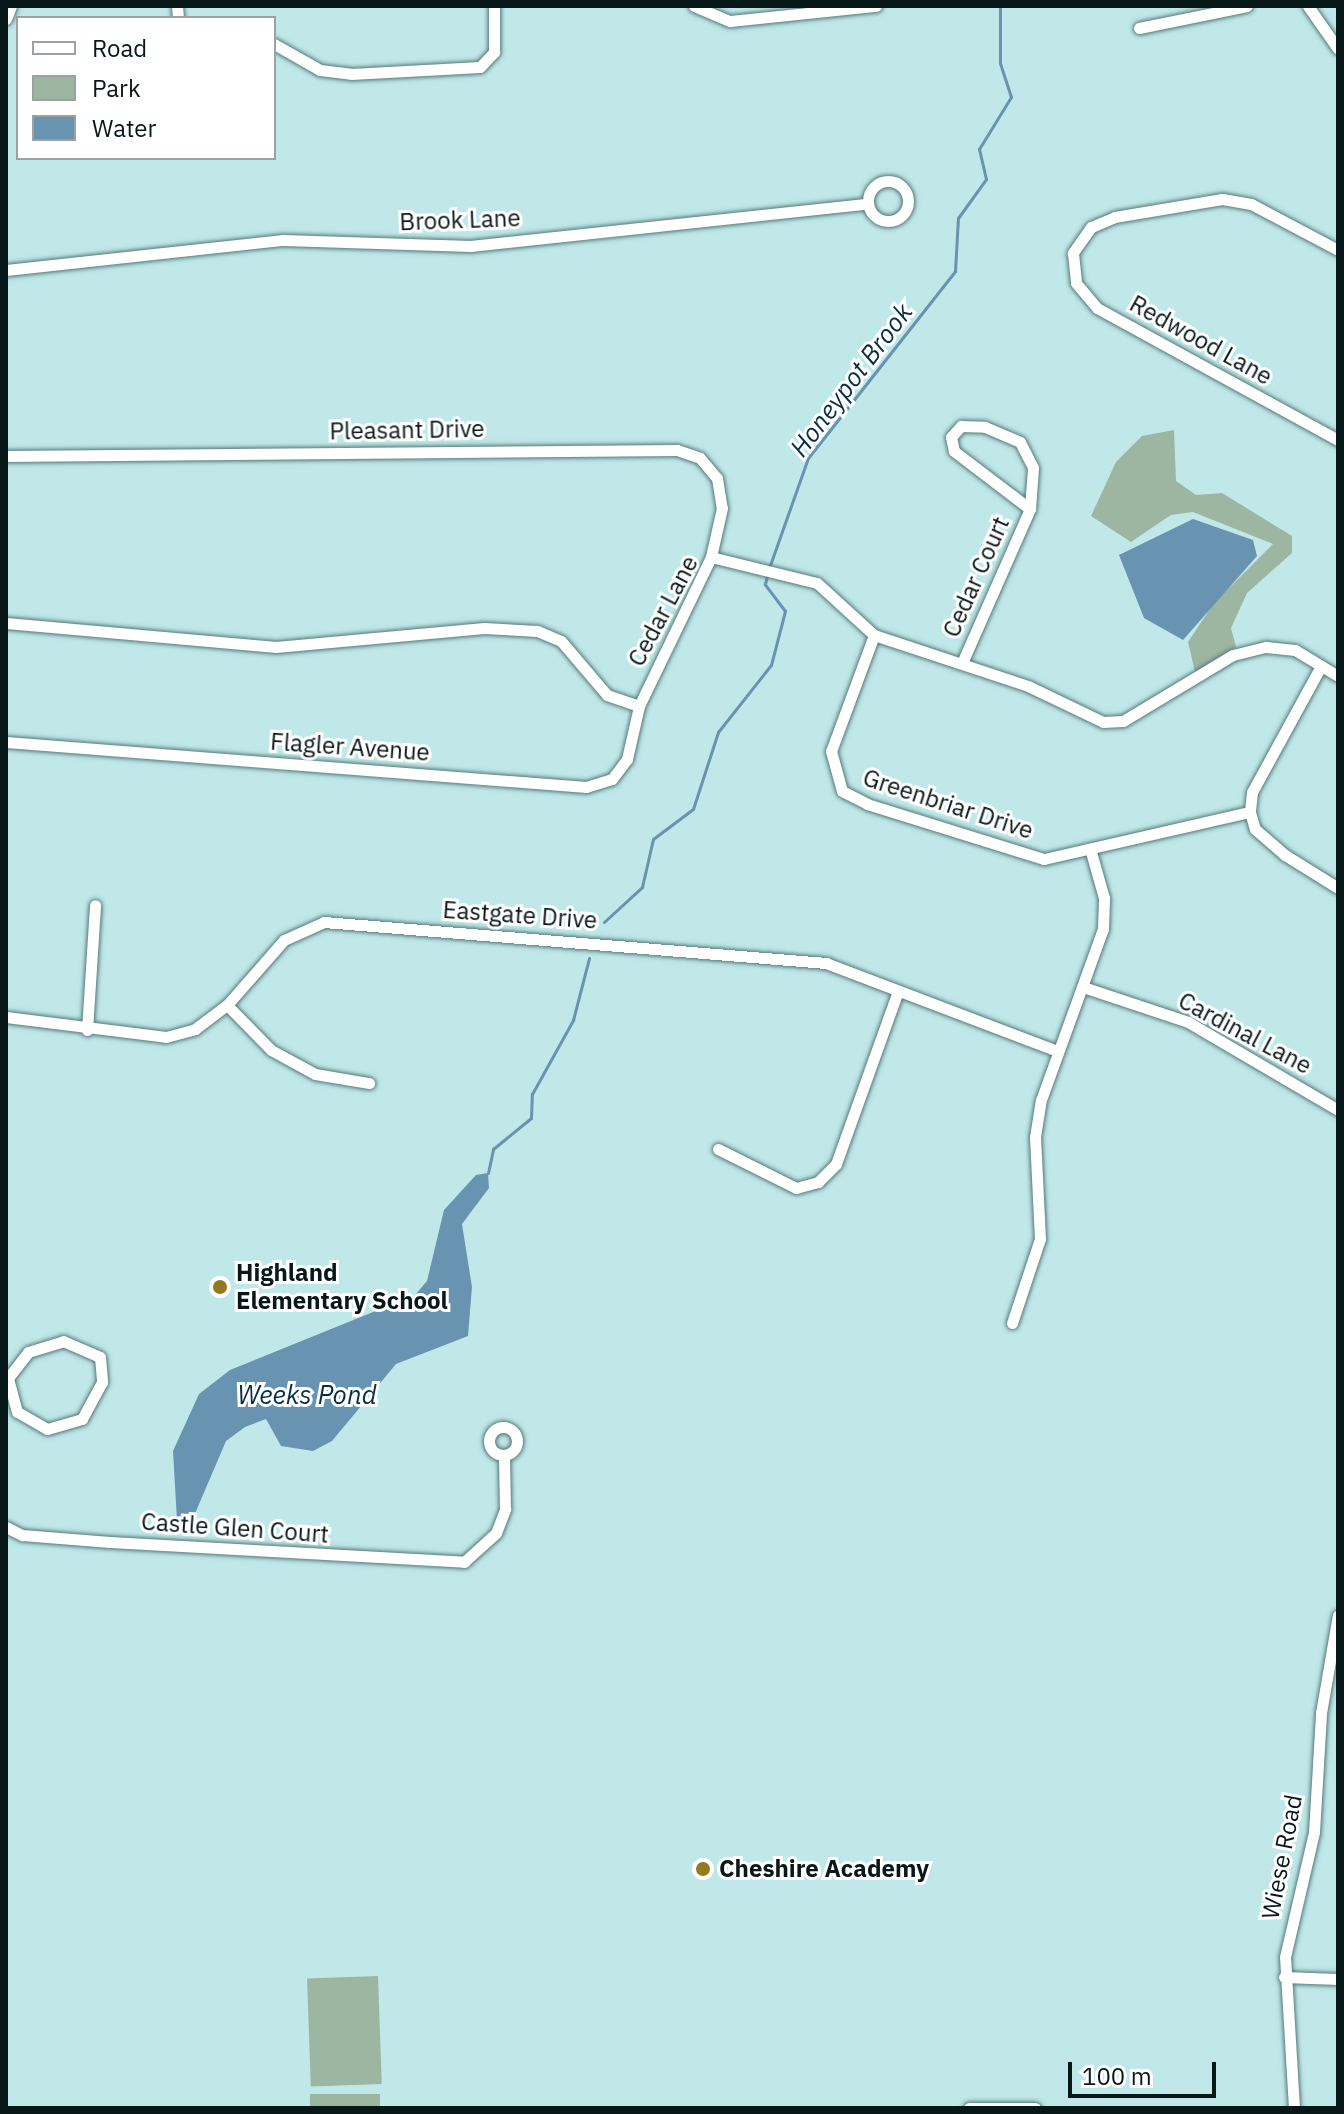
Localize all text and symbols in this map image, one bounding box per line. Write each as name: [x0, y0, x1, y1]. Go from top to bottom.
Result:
legend: [16, 16, 276, 160]
text: Road: [92, 32, 147, 64]
text: Park: [92, 72, 141, 104]
text: Water: [92, 112, 156, 144]
street label: Brook Lane: [399, 203, 521, 237]
street label: Redwood Lane: [1125, 289, 1277, 391]
water label: Honeypot Brook: [783, 297, 919, 463]
street label: Pleasant Drive: [329, 414, 485, 446]
street label: Cedar Court: [937, 512, 1015, 642]
street label: Cedar Lane: [622, 551, 704, 671]
street label: Flagler Avenue: [269, 727, 431, 767]
street label: Greenbriar Drive: [859, 763, 1037, 845]
street label: Eastgate Drive: [442, 895, 598, 935]
street label: Cardinal Lane: [1174, 986, 1316, 1080]
place label: Highland Elementary School: [236, 1259, 448, 1315]
marker: Highland Elementary School: [211, 1278, 229, 1296]
water label: Weeks Pond: [237, 1379, 377, 1411]
street label: Castle Glen Court: [140, 1507, 330, 1549]
street label: Wiese Road: [1256, 1792, 1308, 1922]
place label: Cheshire Academy: [719, 1855, 929, 1883]
marker: Cheshire Academy: [694, 1860, 712, 1878]
scale bar: [1072, 2046, 1220, 2096]
text: 100 m: [1082, 2060, 1152, 2092]

